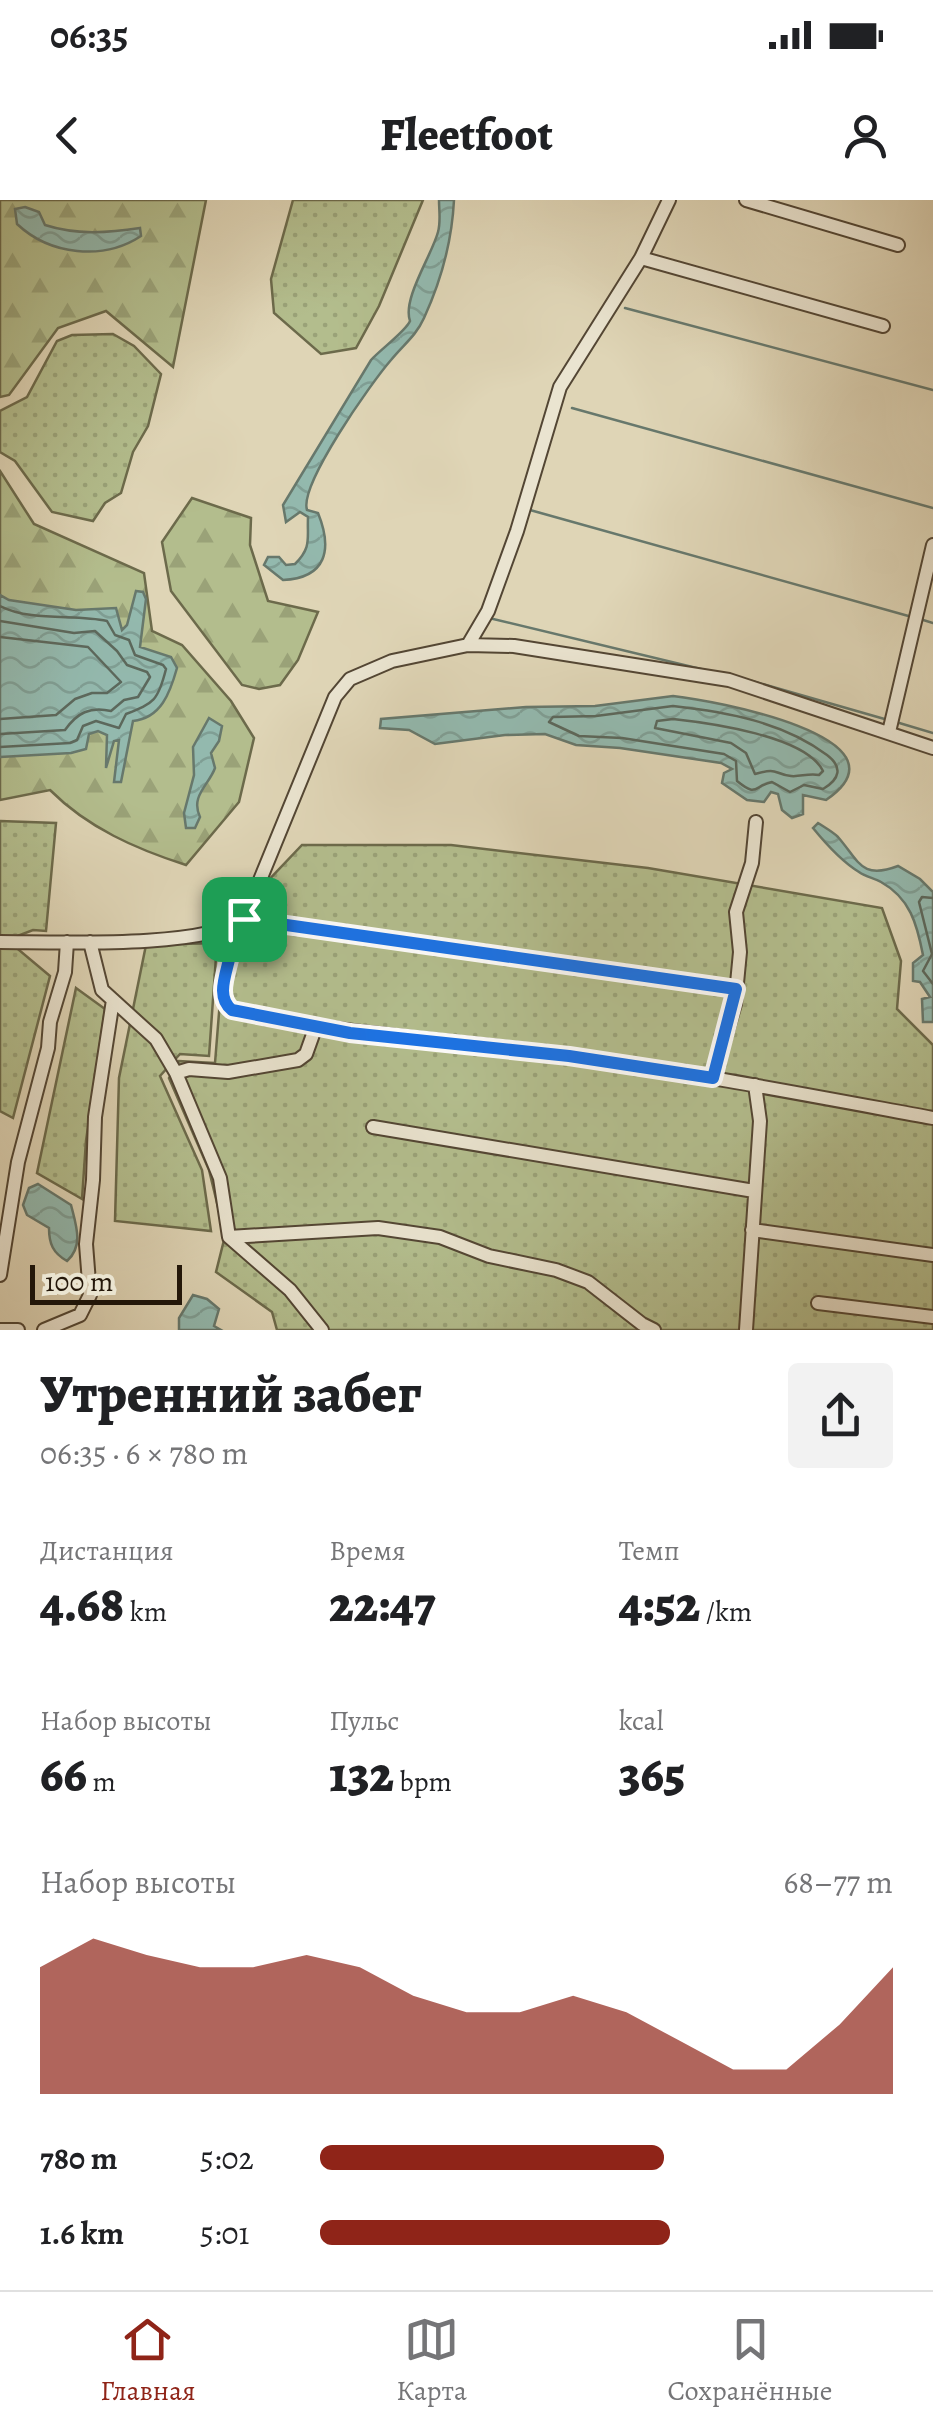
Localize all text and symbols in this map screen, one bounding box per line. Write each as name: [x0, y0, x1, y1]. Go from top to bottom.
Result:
text: 06:35: [50, 9, 128, 61]
text: Fleetfoot: [380, 104, 553, 166]
icon: back: [40, 108, 95, 163]
icon: person: [838, 108, 893, 163]
pin: [202, 877, 287, 962]
icon: arrive: [217, 892, 272, 947]
scale bar: [30, 1260, 182, 1304]
text: 100 m: [45, 1263, 113, 1301]
text: Утренний забег: [40, 1356, 422, 1431]
button: share: [788, 1363, 893, 1468]
text: 06:35 · 6 × 780 m: [40, 1431, 248, 1475]
text: Дистанция: [40, 1532, 174, 1570]
text: Время: [329, 1532, 406, 1570]
text: Темп: [619, 1532, 680, 1570]
text: 4.68: [40, 1570, 124, 1638]
text: 22:47: [329, 1570, 435, 1638]
text: 4:52: [619, 1570, 700, 1638]
text: km: [124, 1593, 167, 1631]
text: /km: [700, 1593, 752, 1631]
text: Набор высоты: [40, 1702, 212, 1740]
text: Пульс: [329, 1702, 399, 1740]
text: kcal: [619, 1702, 664, 1740]
text: 66: [40, 1740, 87, 1808]
text: 132: [329, 1740, 394, 1808]
text: 365: [619, 1740, 685, 1808]
text: m: [87, 1763, 116, 1801]
text: bpm: [394, 1763, 452, 1801]
text: Набор высоты: [40, 1860, 236, 1904]
text: 68–77 m: [783, 1860, 893, 1904]
text: 780 m: [40, 2136, 118, 2180]
text: 5:02: [200, 2136, 254, 2180]
text: 1.6 km: [40, 2211, 124, 2255]
text: 5:01: [200, 2211, 249, 2255]
tab: Главная: [100, 2312, 196, 2410]
tab: Карта: [396, 2312, 467, 2410]
tab: Сохранённые: [668, 2312, 833, 2410]

